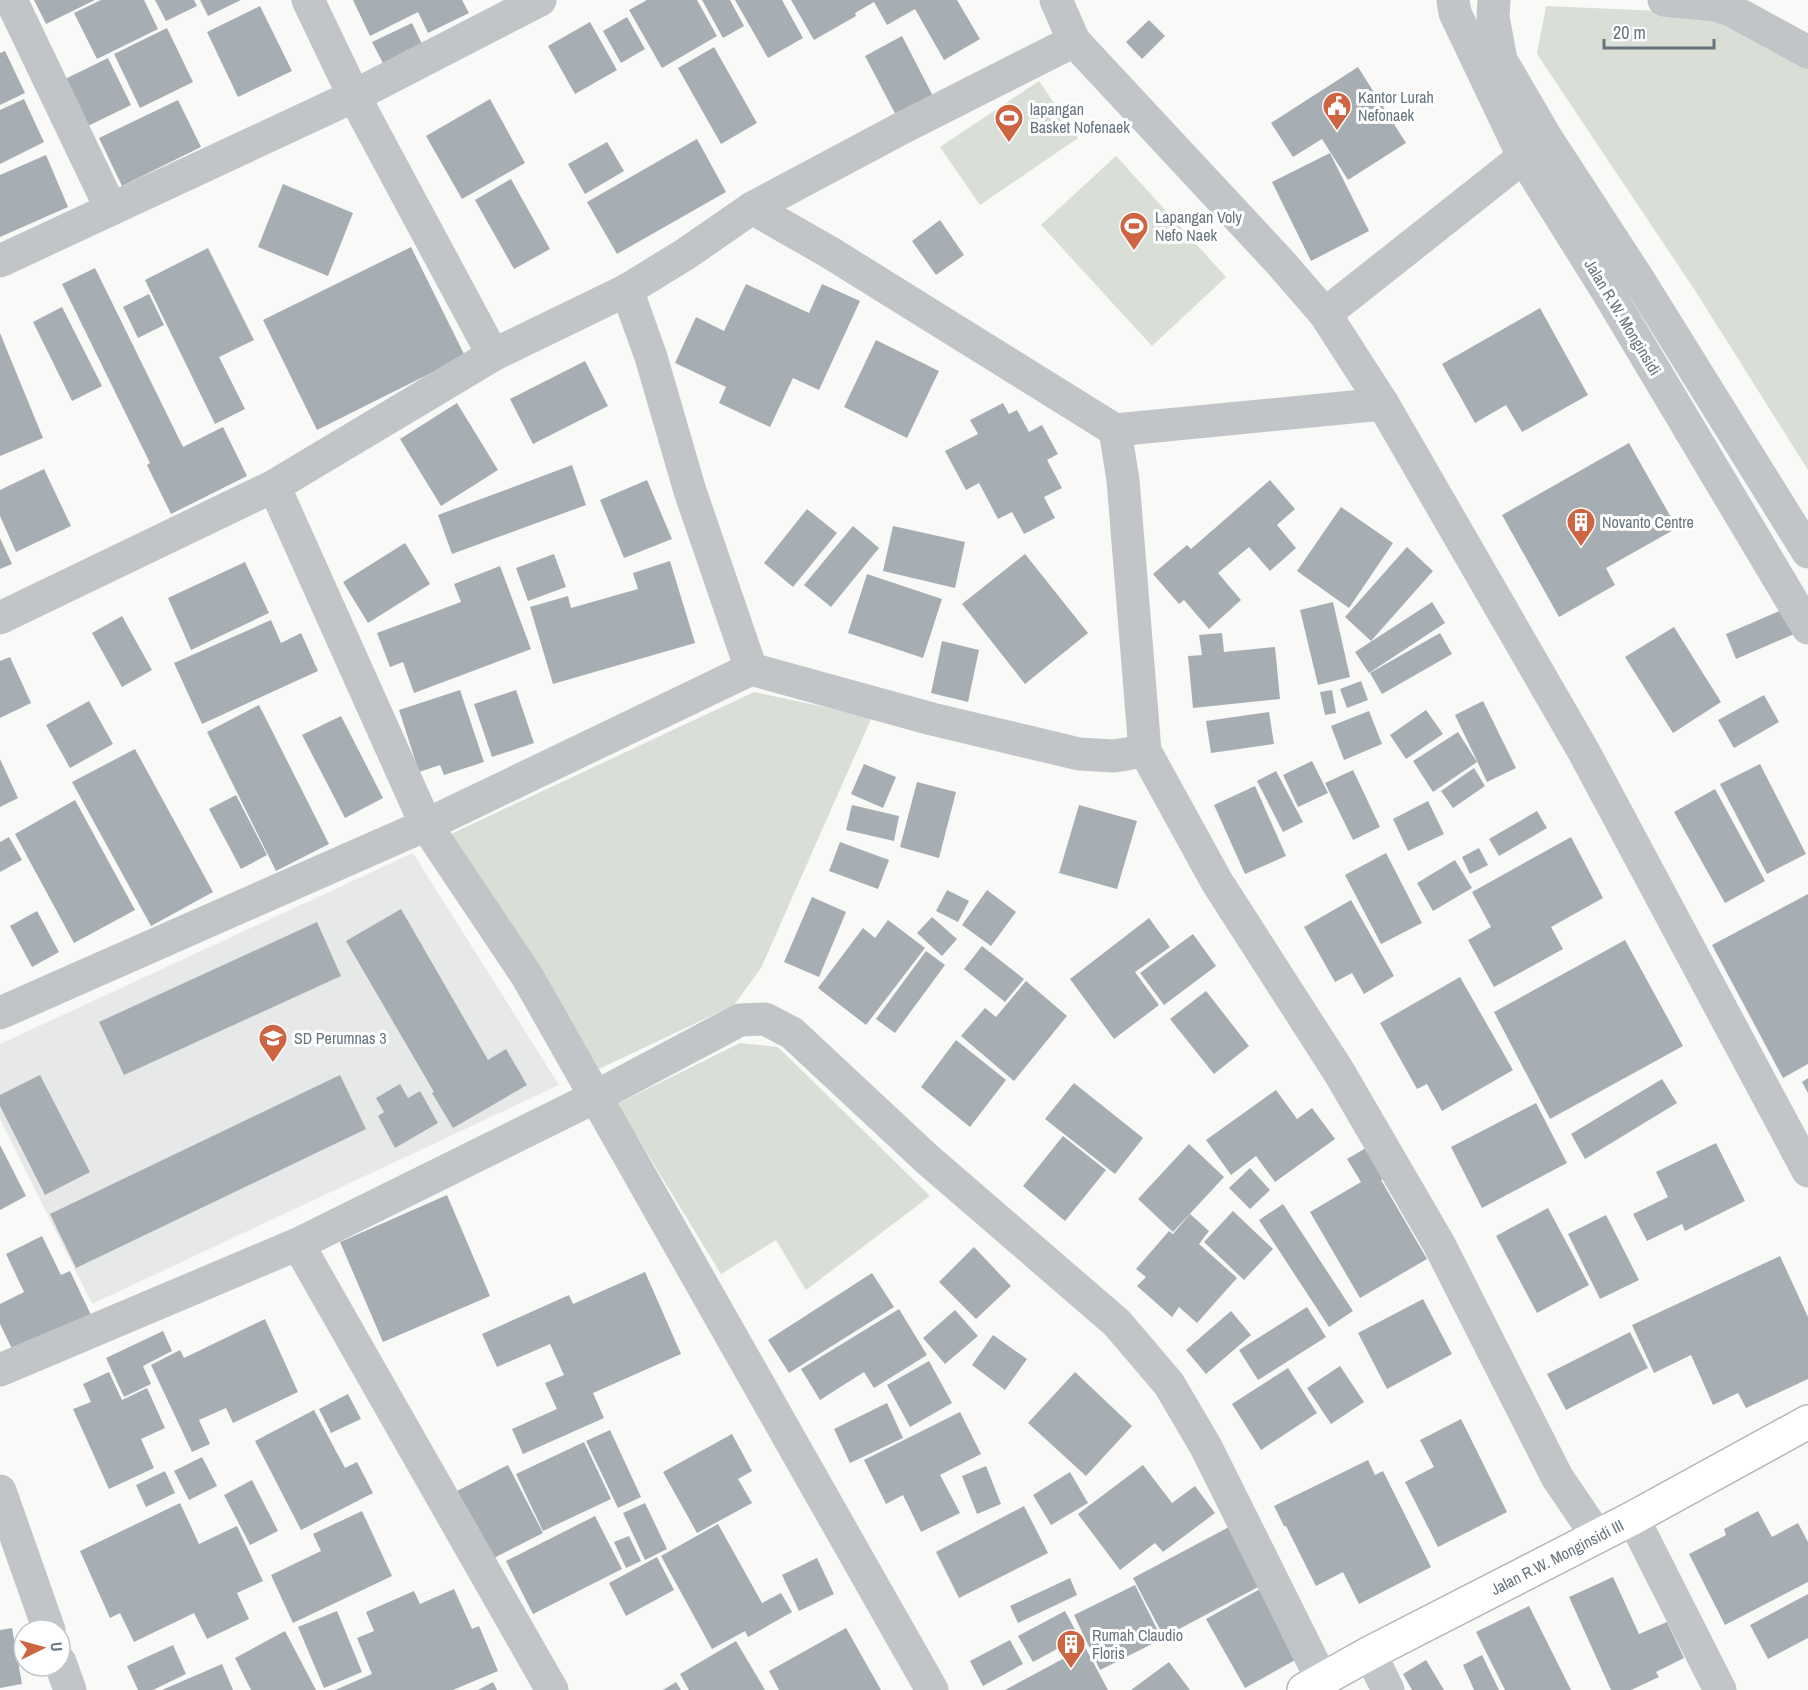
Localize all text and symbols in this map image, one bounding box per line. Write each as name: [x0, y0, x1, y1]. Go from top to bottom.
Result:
scale bar: [1604, 12, 1714, 50]
text: 20 m: [1613, 20, 1646, 45]
place label: Kantor Lurah Nefonaek: [1358, 86, 1434, 126]
public building icon: Kantor Lurah Nefonaek: [1321, 90, 1353, 132]
place label: lapangan Basket Nofenaek: [1030, 98, 1130, 138]
sports icon: lapangan Basket Nofenaek: [993, 102, 1025, 144]
place label: Lapangan Voly Nefo Naek: [1155, 206, 1242, 246]
sports icon: Lapangan Voly Nefo Naek: [1118, 210, 1150, 252]
street label: Jalan R.W. Monginsidi: [1580, 255, 1666, 379]
building icon: Novanto Centre: [1565, 506, 1597, 548]
place label: Novanto Centre: [1602, 511, 1694, 533]
school or university icon: SD Perumnas 3: [257, 1022, 289, 1064]
place label: SD Perumnas 3: [294, 1027, 387, 1049]
street label: Jalan R.W. Monginsidi III: [1487, 1514, 1627, 1600]
north arrow: [12, 1618, 72, 1678]
place label: Rumah Claudio Floris: [1092, 1624, 1183, 1664]
building icon: Rumah Claudio Floris: [1055, 1628, 1087, 1670]
text: U: [46, 1641, 68, 1652]

